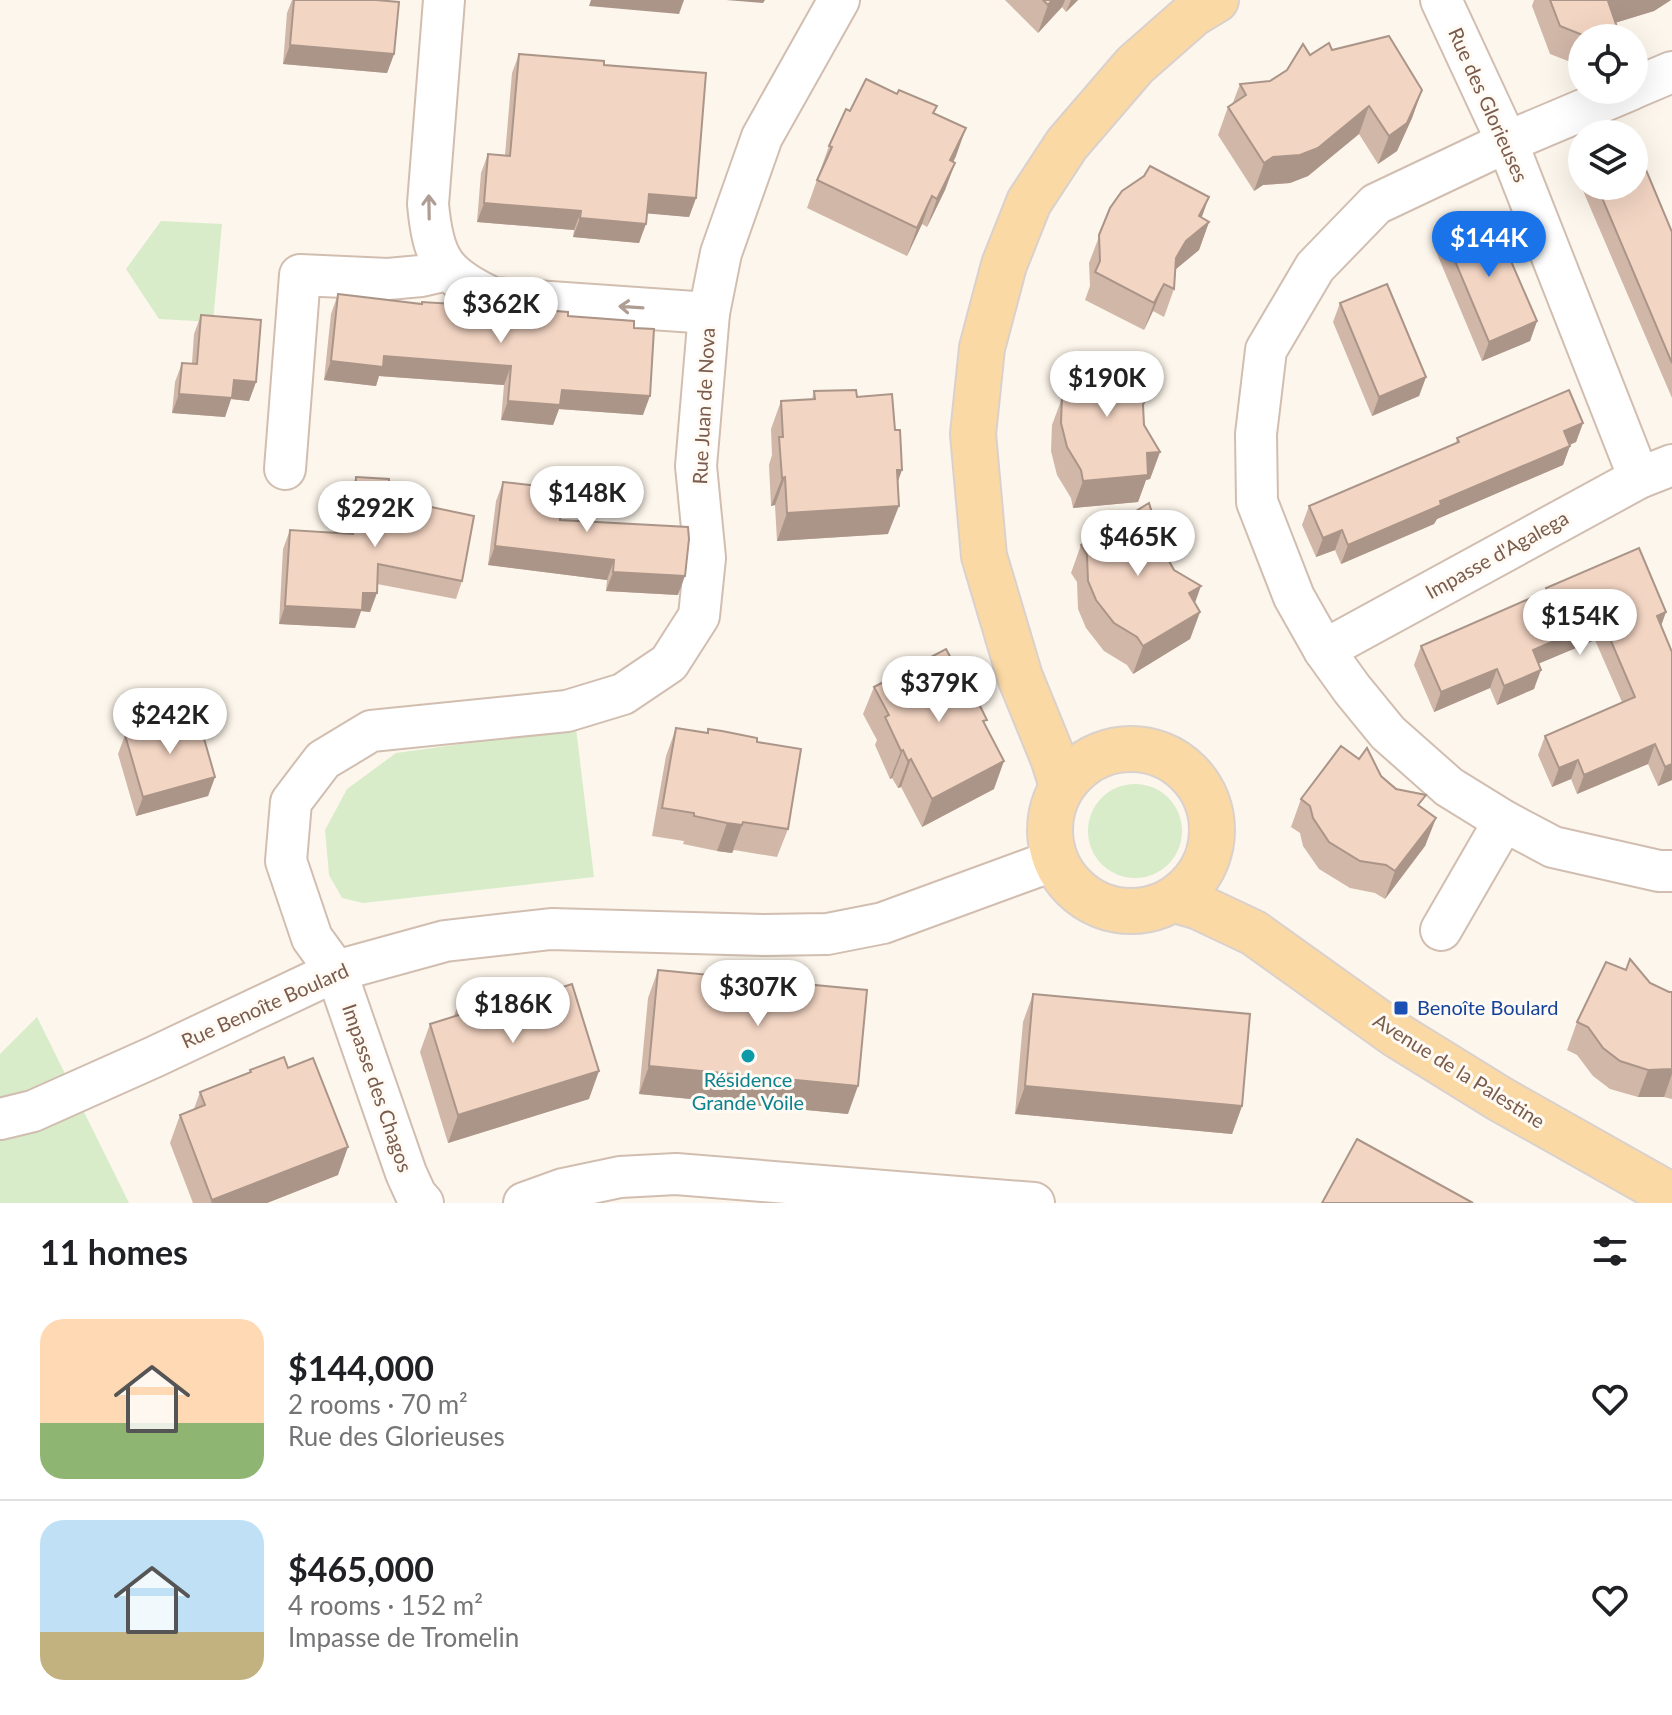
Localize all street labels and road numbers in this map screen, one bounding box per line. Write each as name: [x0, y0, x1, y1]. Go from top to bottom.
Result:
street label: Rue des Glorieuses: [1444, 24, 1534, 186]
street label: Rue Juan de Nova: [687, 327, 719, 485]
street label: Impasse d'Agalega: [1421, 505, 1572, 603]
street label: Rue Benoîte Boulard: [177, 957, 352, 1053]
street label: Impasse des Chagos: [338, 1000, 418, 1175]
street label: Avenue de la Palestine: [1369, 1008, 1550, 1133]

